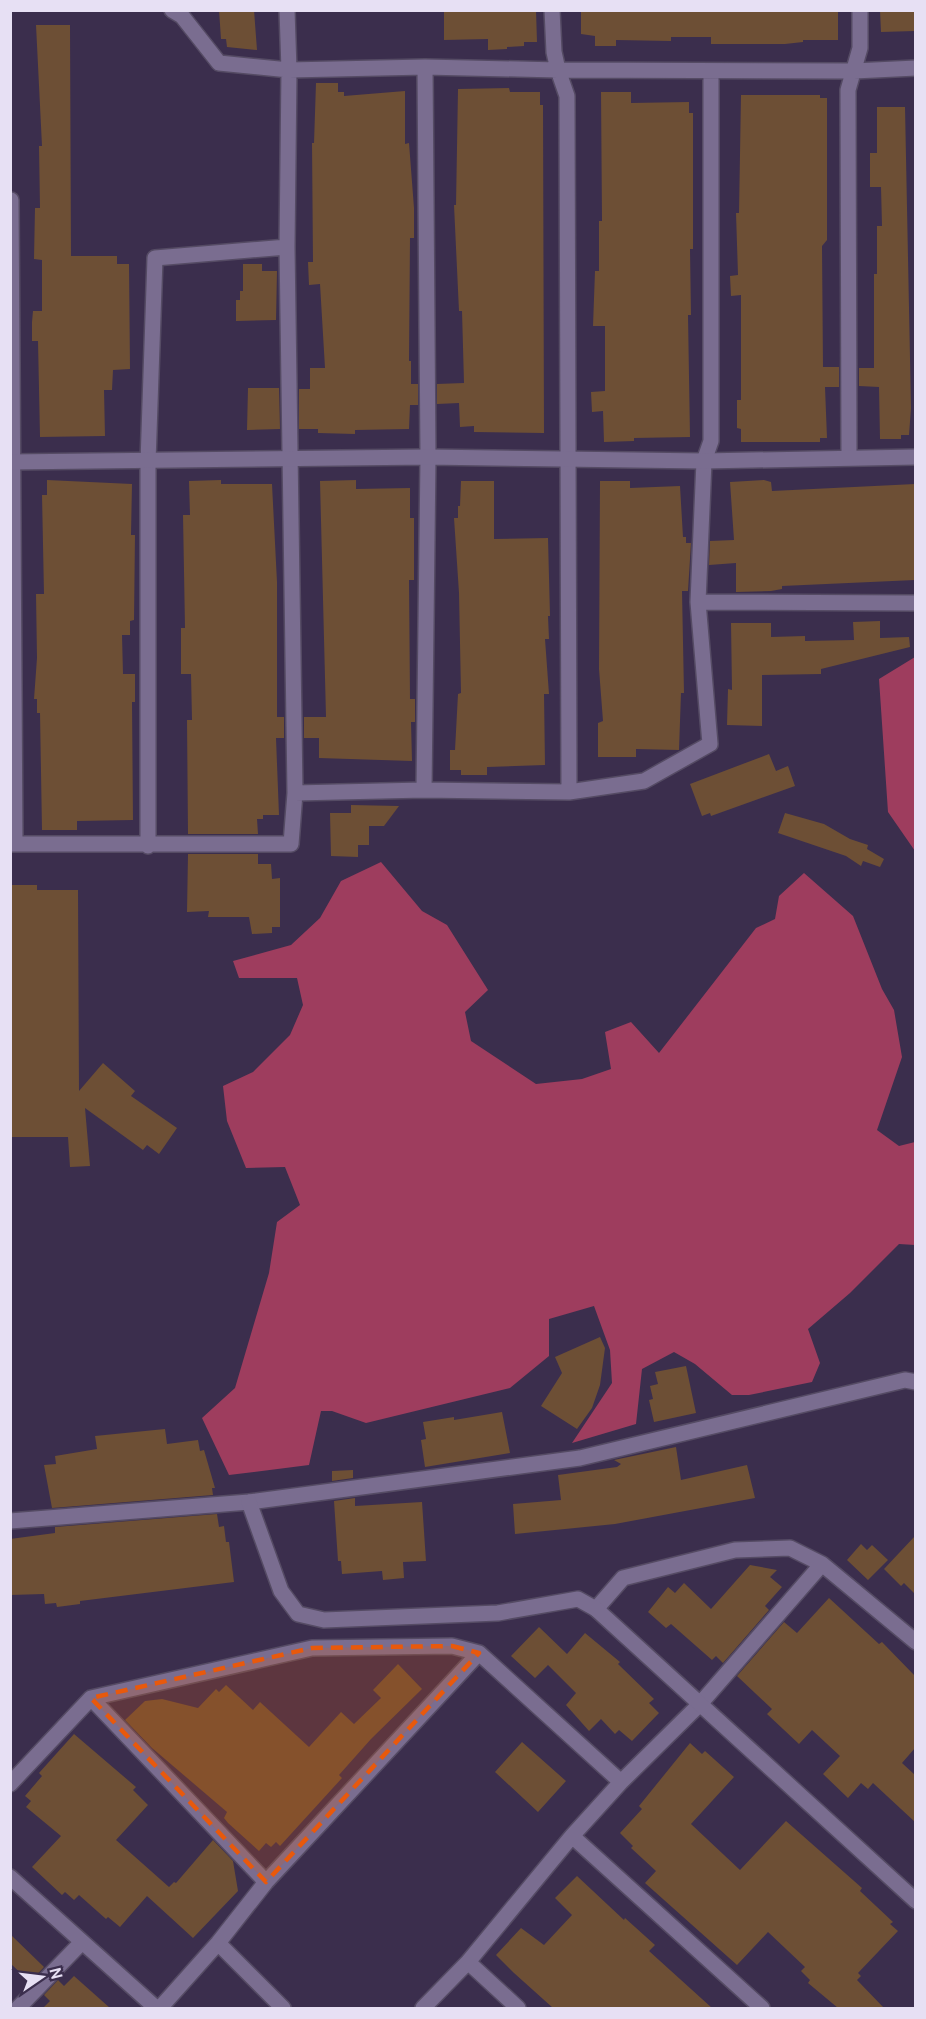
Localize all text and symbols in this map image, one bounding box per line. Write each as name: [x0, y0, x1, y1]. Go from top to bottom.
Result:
north arrow: [12, 1947, 72, 2007]
text: N: [45, 1966, 67, 1981]

